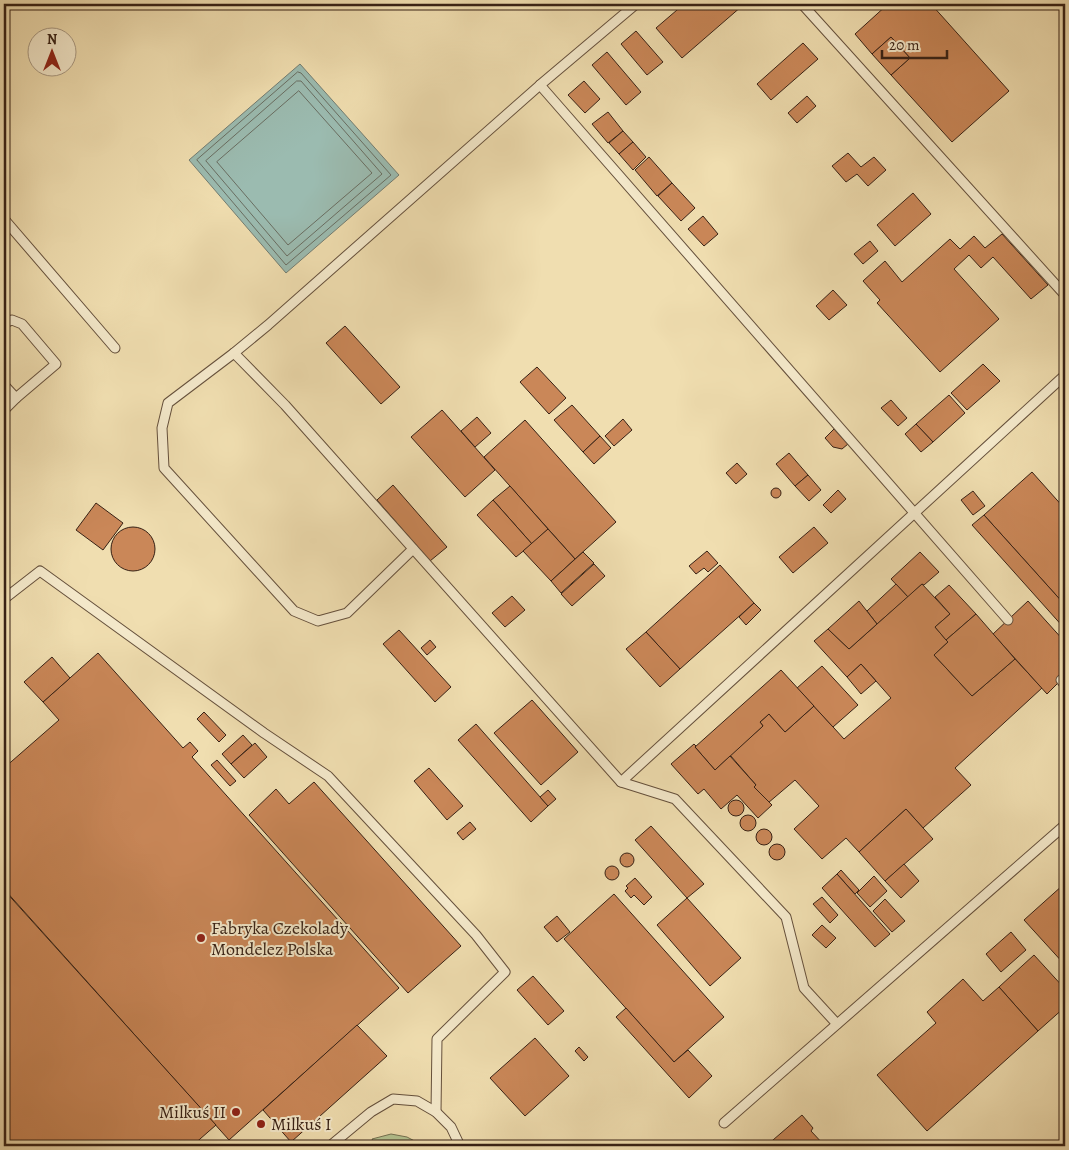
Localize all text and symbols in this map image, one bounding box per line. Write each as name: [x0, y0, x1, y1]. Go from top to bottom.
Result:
north arrow: [28, 28, 78, 78]
scale bar: [882, 28, 946, 60]
text: N: [47, 30, 57, 49]
text: 20 m: [889, 35, 920, 55]
place label: Fabryka Czekolady Mondelez Polska: [211, 916, 349, 961]
marker: Fabryka Czekolady Mondelez Polska: [195, 932, 207, 944]
place label: Milkuś II: [159, 1100, 226, 1124]
marker: Milkuś II: [230, 1106, 242, 1118]
place label: Milkuś I: [271, 1112, 332, 1136]
marker: Milkuś I: [255, 1118, 267, 1130]

